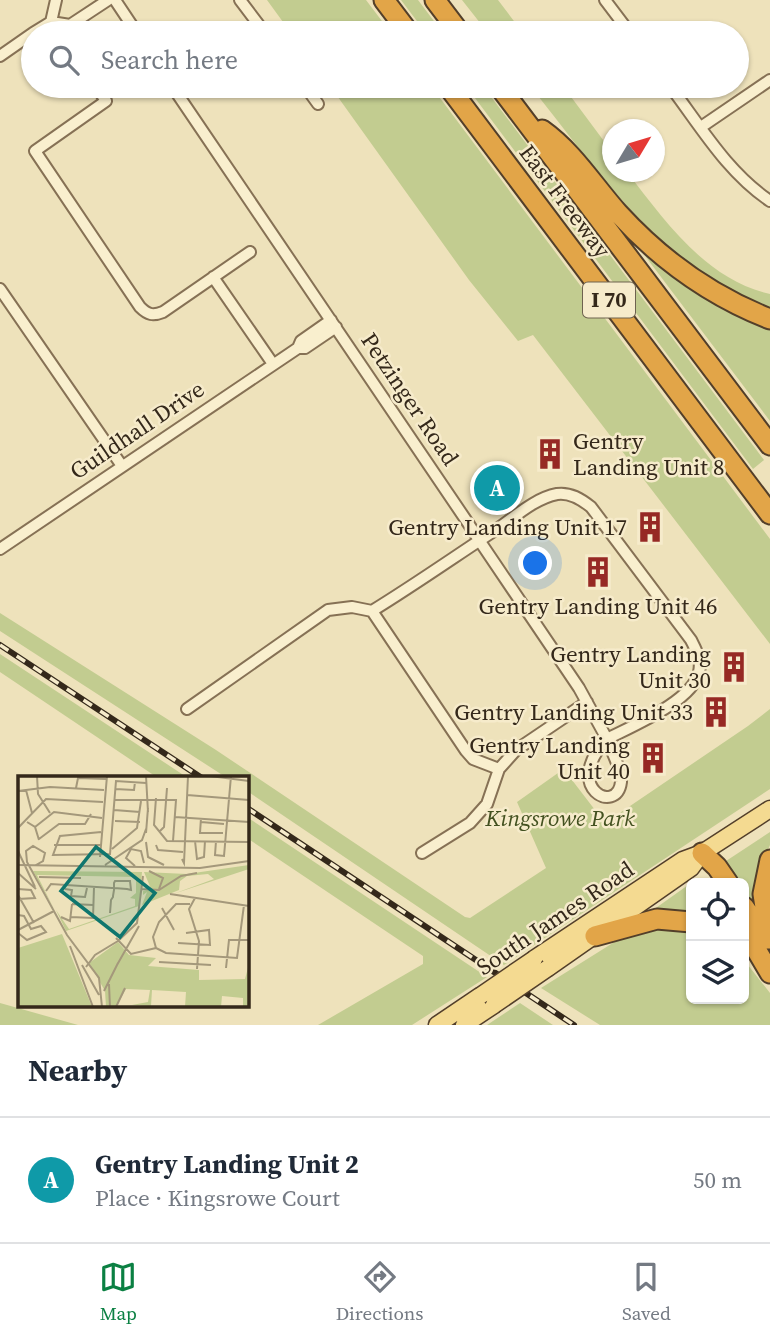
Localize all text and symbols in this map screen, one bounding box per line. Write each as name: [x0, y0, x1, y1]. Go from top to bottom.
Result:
search box: [21, 21, 749, 98]
icon: search: [45, 41, 83, 79]
text: Search here: [101, 42, 238, 78]
north arrow: [602, 119, 665, 182]
street label: East Freeway: [512, 138, 618, 264]
road number: I 70: [583, 282, 635, 318]
street label: Petzinger Road: [354, 326, 466, 472]
street label: Guildhall Drive: [63, 373, 211, 487]
place label: Gentry Landing Unit 8: [573, 425, 725, 483]
building icon: Gentry Landing Unit 8: [533, 437, 567, 471]
pin: A: [474, 462, 520, 514]
building icon: Gentry Landing Unit 17: [633, 510, 667, 544]
place label: Gentry Landing Unit 17: [388, 511, 627, 543]
your location: [518, 546, 552, 580]
building icon: Gentry Landing Unit 46: [581, 555, 615, 589]
place label: Gentry Landing Unit 46: [479, 590, 717, 622]
place label: Gentry Landing Unit 30: [550, 638, 711, 696]
building icon: Gentry Landing Unit 30: [717, 650, 751, 684]
building icon: Gentry Landing Unit 33: [699, 695, 733, 729]
place label: Gentry Landing Unit 33: [454, 696, 693, 728]
place label: Gentry Landing Unit 40: [469, 729, 630, 787]
building icon: Gentry Landing Unit 40: [636, 741, 670, 775]
inset map: [18, 776, 248, 1007]
park label: Kingsrowe Park: [484, 802, 635, 834]
street label: South James Road: [470, 853, 640, 983]
map controls: [686, 878, 749, 1004]
button: locate: [686, 878, 749, 941]
button: layers: [686, 941, 749, 1004]
text: Nearby: [28, 1050, 127, 1091]
text: Gentry Landing Unit 2: [95, 1146, 359, 1182]
text: A: [43, 1164, 59, 1196]
text: 50 m: [693, 1164, 742, 1196]
text: Place · Kingsrowe Court: [95, 1182, 340, 1214]
tab: Map: [99, 1258, 137, 1326]
tab: Directions: [336, 1258, 424, 1326]
tab: Saved: [622, 1258, 671, 1326]

